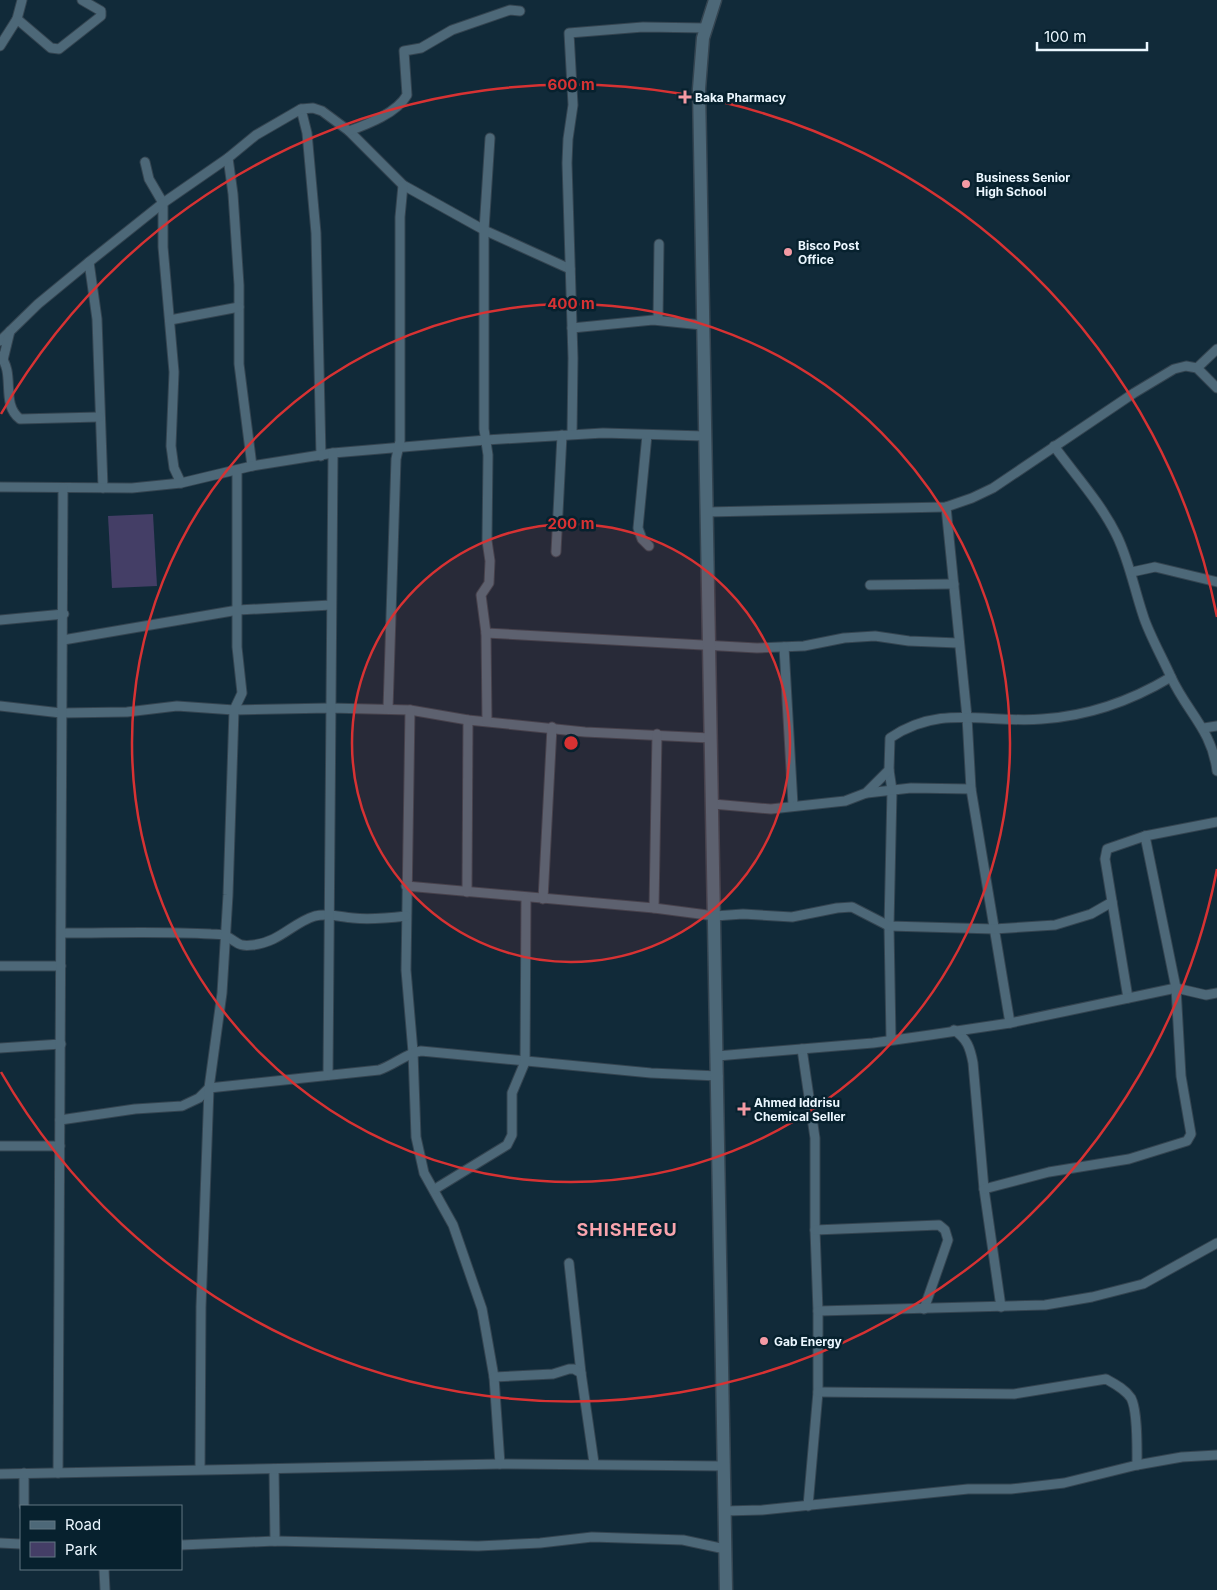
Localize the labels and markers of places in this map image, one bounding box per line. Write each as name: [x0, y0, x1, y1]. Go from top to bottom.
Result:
place label: Baka Pharmacy: [695, 90, 787, 105]
marker: Baka Pharmacy: [679, 91, 691, 103]
place label: Business Senior High School: [976, 170, 1070, 199]
marker: Business Senior High School: [960, 178, 972, 190]
place label: Bisco Post Office: [798, 238, 860, 267]
marker: Bisco Post Office: [782, 246, 794, 258]
centre of rings: [562, 734, 580, 752]
place label: Ahmed Iddrisu Chemical Seller: [754, 1095, 846, 1124]
marker: Ahmed Iddrisu Chemical Seller: [738, 1103, 750, 1115]
place label: Gab Energy: [774, 1334, 842, 1349]
marker: Gab Energy: [758, 1335, 770, 1347]

